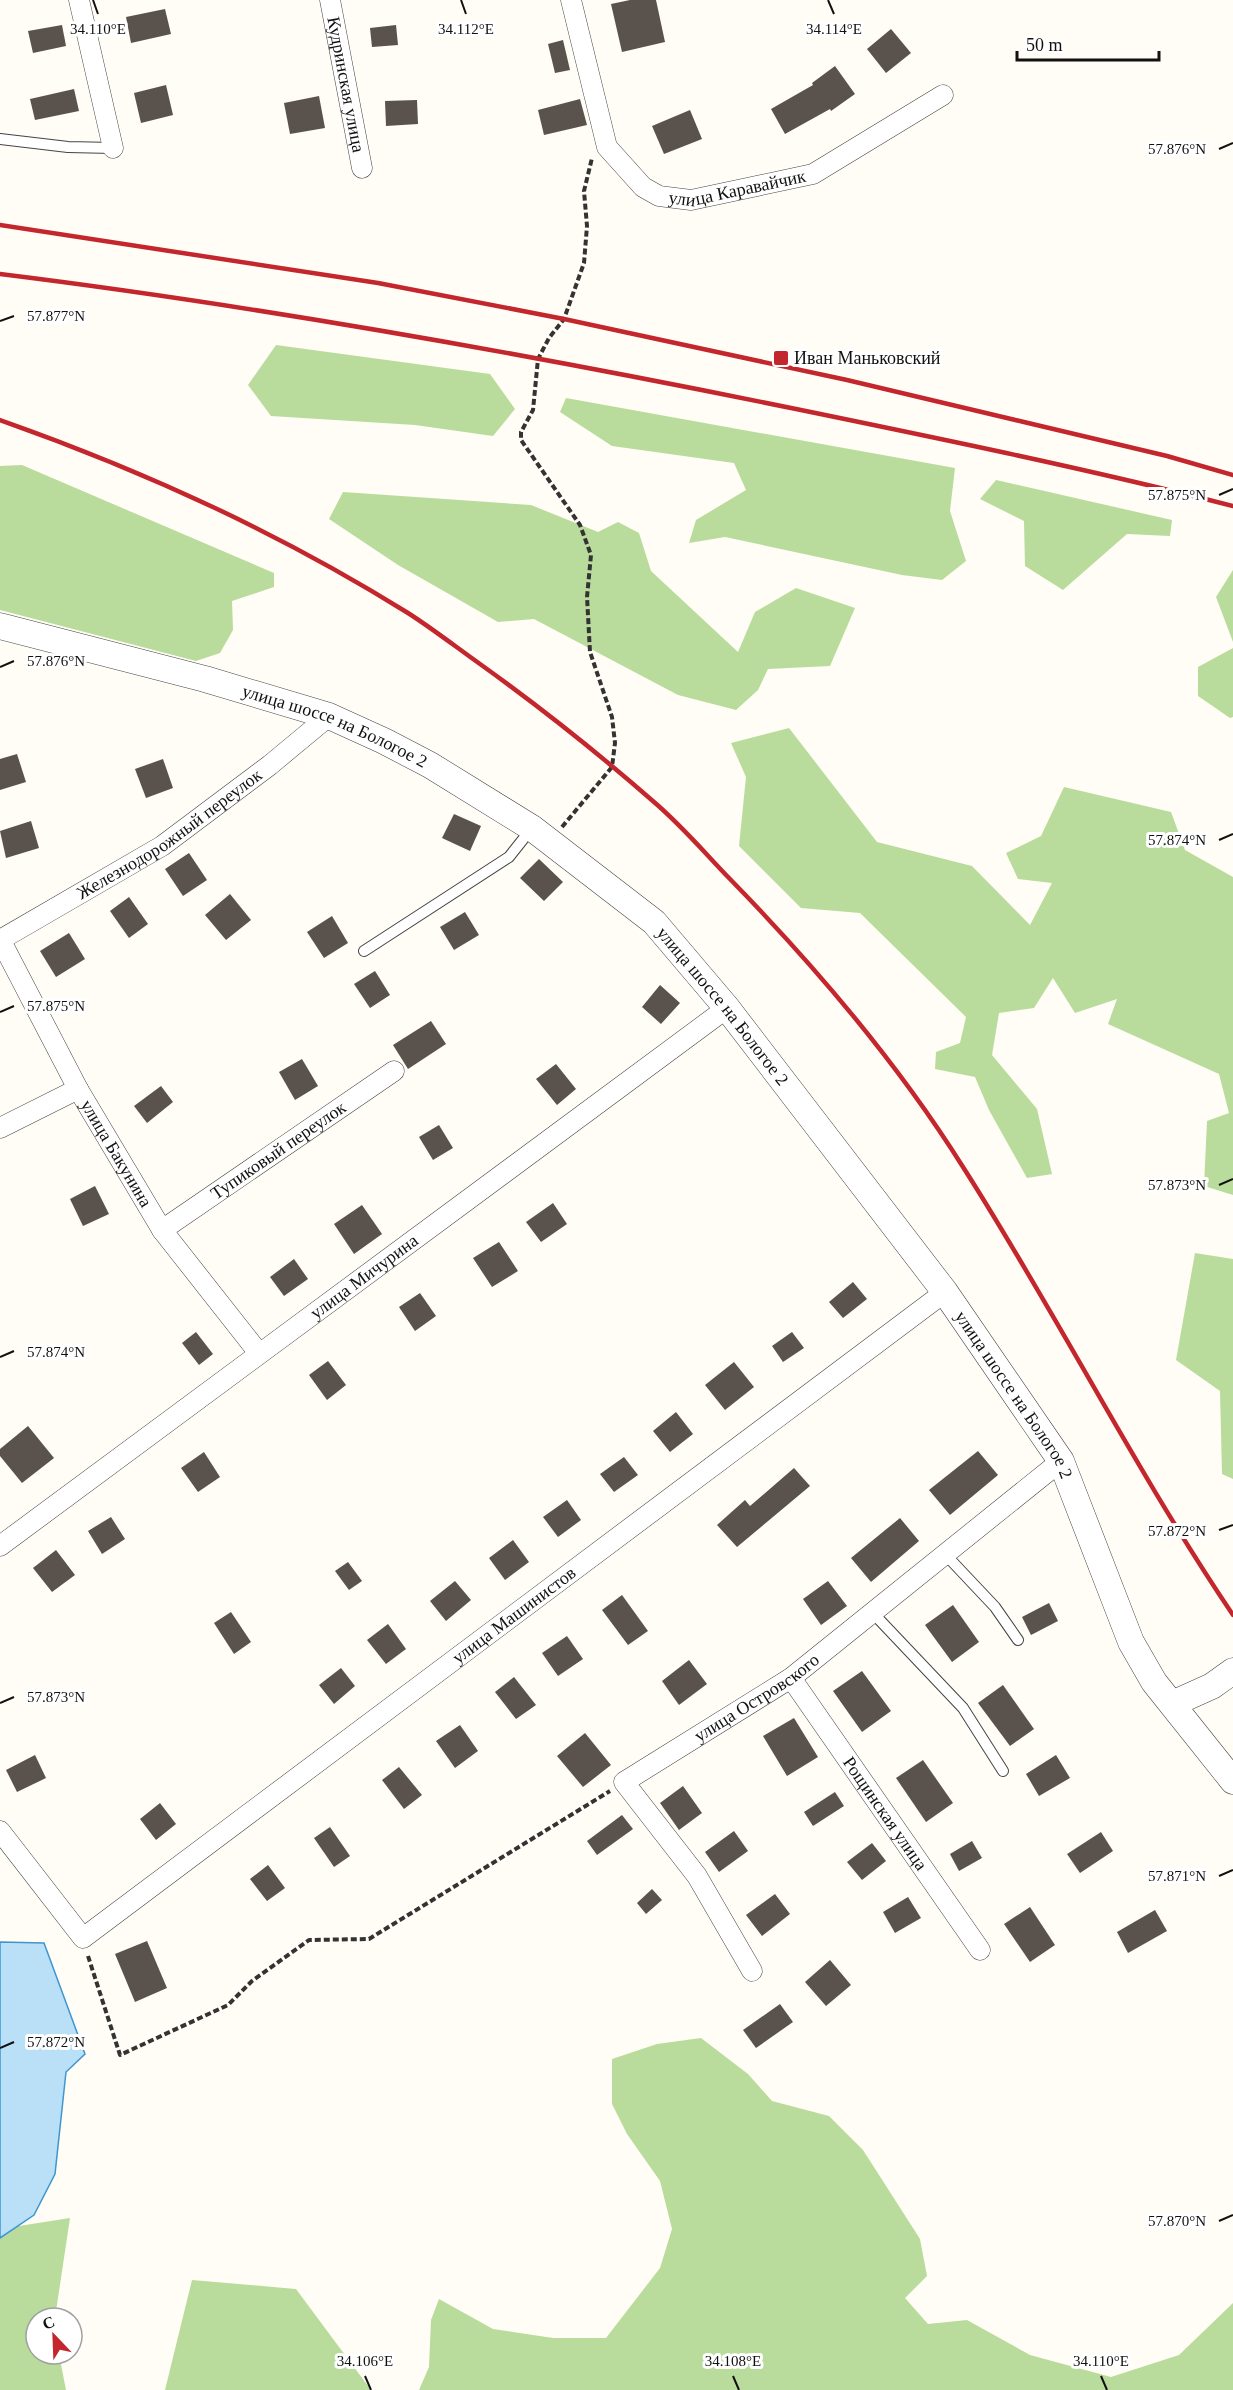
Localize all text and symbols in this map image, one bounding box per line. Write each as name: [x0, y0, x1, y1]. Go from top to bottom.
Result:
street label: Кудринская улица: [323, 15, 369, 154]
text: 34.110°E: [70, 21, 126, 37]
text: 34.112°E: [438, 21, 494, 37]
text: 34.114°E: [806, 21, 862, 37]
scale bar: [1017, 24, 1160, 62]
text: 50 m: [1026, 35, 1063, 55]
text: 57.876°N: [1148, 141, 1206, 157]
street label: улица Каравайчик: [668, 166, 808, 211]
text: 57.877°N: [27, 308, 85, 324]
place label: Иван Маньковский: [794, 348, 941, 368]
marker: Иван Маньковский: [772, 349, 790, 367]
text: 57.875°N: [1148, 487, 1206, 503]
text: 57.876°N: [27, 653, 85, 669]
street label: улица шоссе на Бологое 2: [240, 681, 431, 772]
street label: Железнодорожный переулок: [73, 765, 266, 903]
text: 57.874°N: [1148, 832, 1206, 848]
street label: улица шоссе на Бологое 2: [653, 923, 793, 1089]
text: 57.875°N: [27, 998, 85, 1014]
street label: улица Бакунина: [77, 1096, 156, 1211]
street label: Тупиковый переулок: [207, 1097, 350, 1204]
text: 57.873°N: [1148, 1177, 1206, 1193]
street label: улица Мичурина: [306, 1230, 422, 1323]
street label: улица шоссе на Бологое 2: [951, 1307, 1077, 1481]
text: 57.874°N: [27, 1344, 85, 1360]
text: 57.872°N: [1148, 1523, 1206, 1539]
street label: улица Машинистов: [448, 1562, 580, 1668]
street label: улица Островского: [691, 1649, 823, 1746]
text: 57.873°N: [27, 1689, 85, 1705]
street label: Рощинская улица: [839, 1753, 931, 1874]
text: 57.871°N: [1148, 1868, 1206, 1884]
text: 57.872°N: [27, 2034, 85, 2050]
text: 57.870°N: [1148, 2213, 1206, 2229]
north arrow: [24, 2306, 84, 2366]
text: С: [40, 2313, 57, 2333]
text: 34.106°E: [337, 2353, 393, 2369]
text: 34.108°E: [705, 2353, 761, 2369]
text: 34.110°E: [1073, 2353, 1129, 2369]

